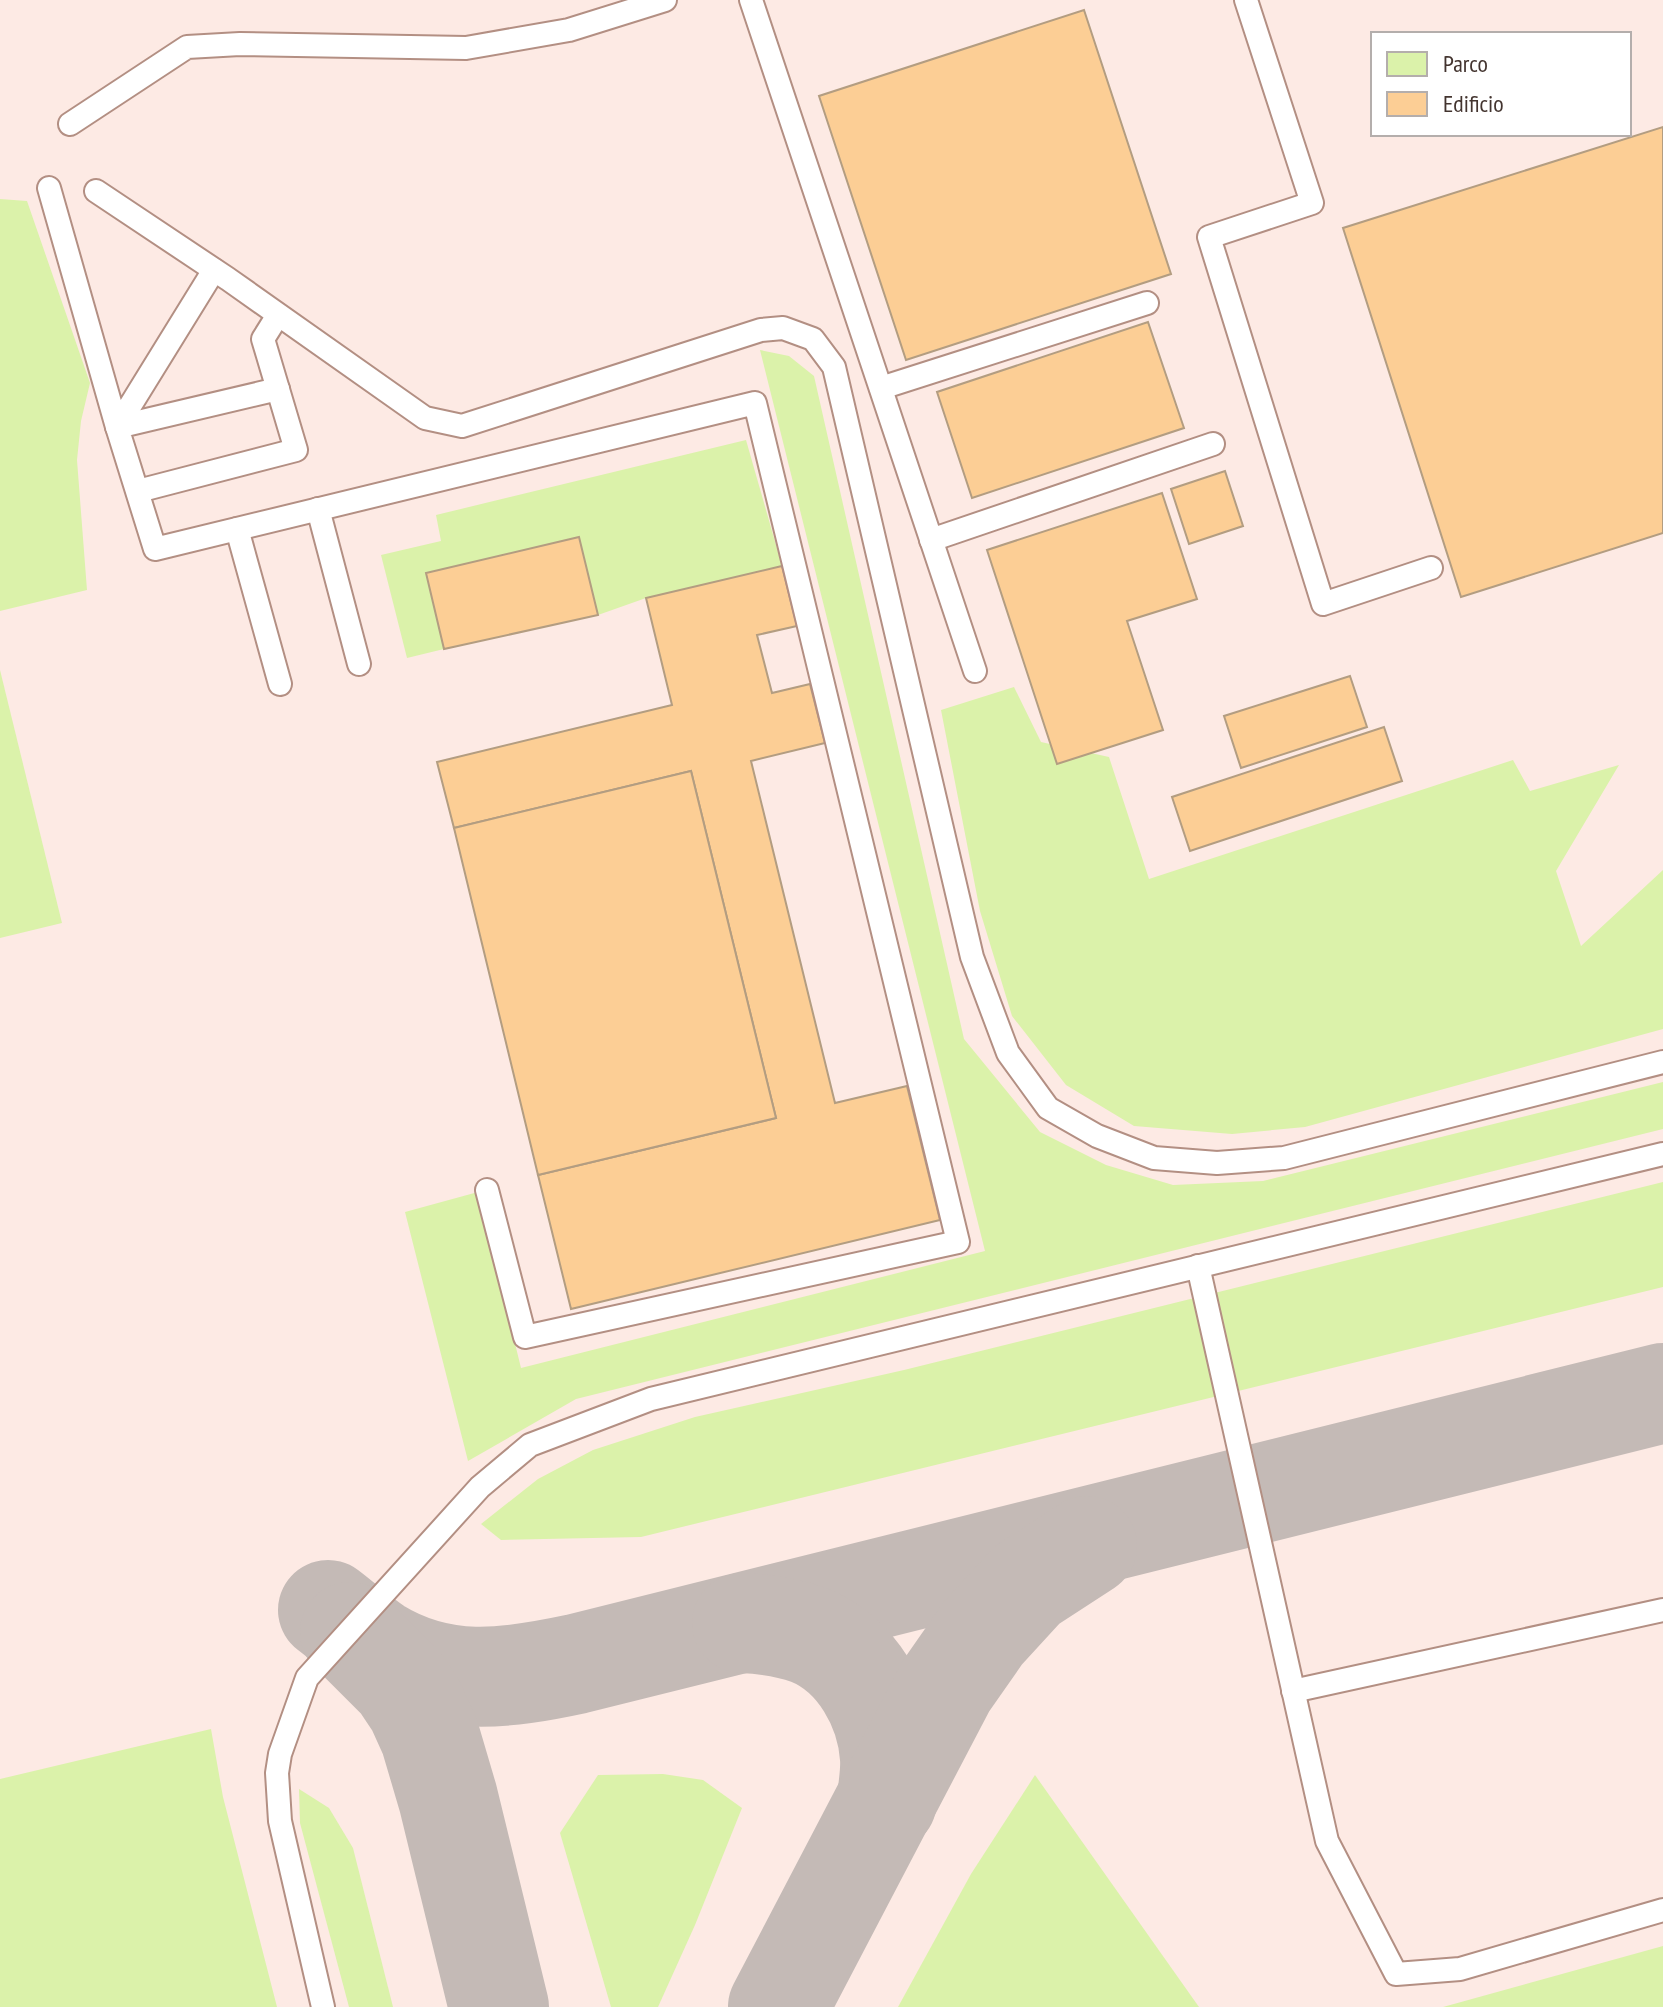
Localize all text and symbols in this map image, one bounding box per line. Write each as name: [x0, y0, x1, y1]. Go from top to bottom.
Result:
legend: [1371, 32, 1631, 136]
text: Parco: [1443, 48, 1488, 79]
text: Edificio: [1443, 88, 1504, 119]

